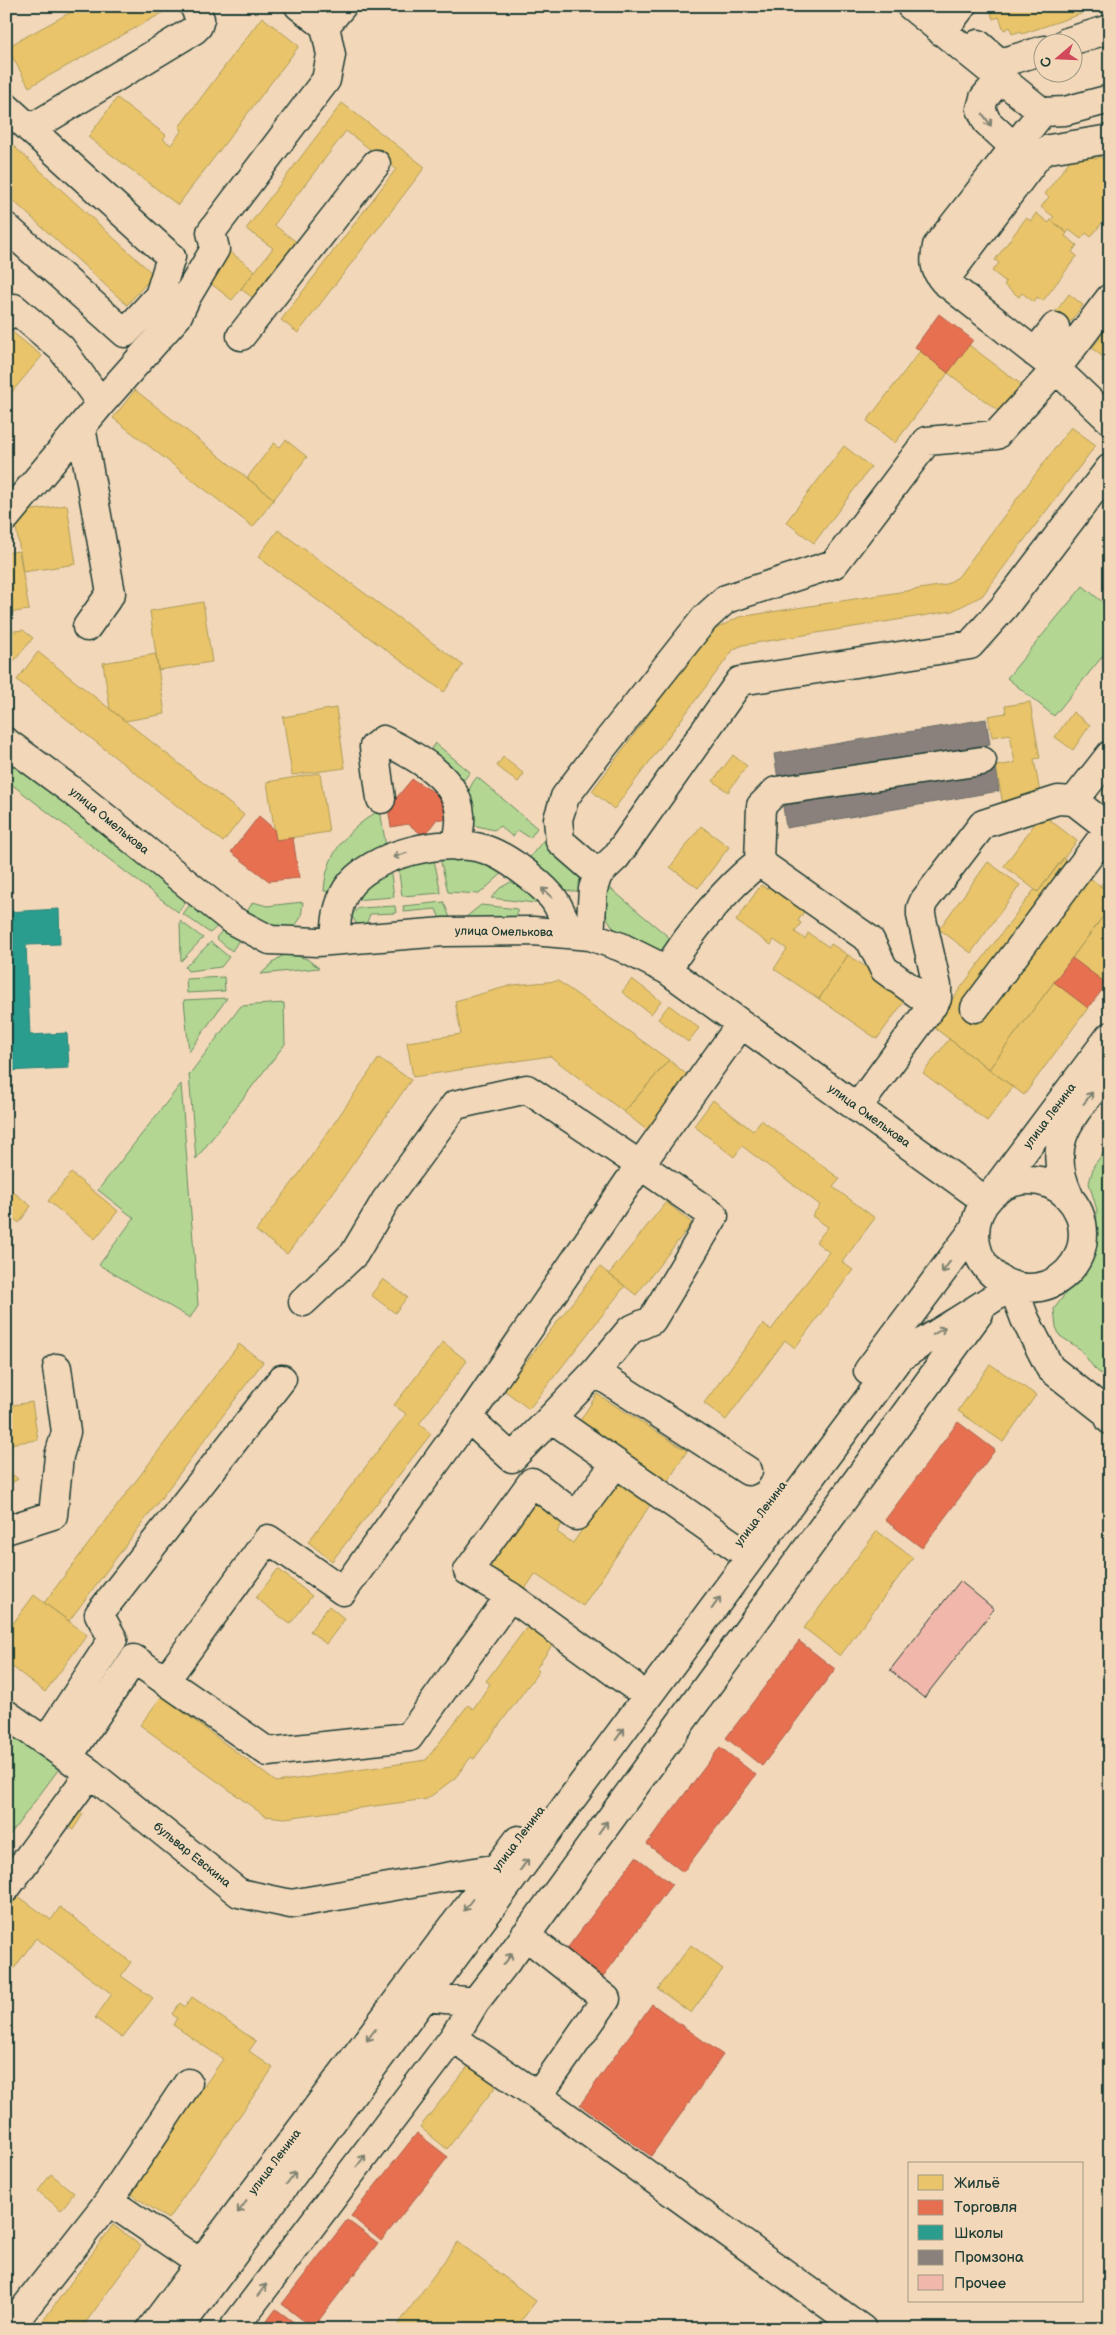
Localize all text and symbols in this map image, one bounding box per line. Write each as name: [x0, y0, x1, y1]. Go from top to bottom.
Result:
north arrow: [1034, 32, 1084, 82]
text: С: [1036, 54, 1056, 69]
one-way arrow: [982, 113, 992, 127]
street label: улица Омелькова: [66, 784, 152, 858]
one-way arrow: [392, 850, 408, 860]
one-way arrow: [540, 887, 553, 898]
street label: улица Омелькова: [455, 924, 553, 940]
street label: улица Ленина: [1020, 1080, 1080, 1152]
street label: улица Омелькова: [825, 1081, 913, 1151]
one-way arrow: [1083, 1091, 1093, 1105]
one-way arrow: [941, 1260, 951, 1274]
one-way arrow: [931, 1326, 945, 1336]
street label: улица Ленина: [731, 1478, 791, 1550]
one-way arrow: [711, 1596, 721, 1610]
one-way arrow: [615, 1727, 625, 1741]
street label: улица Ленина: [489, 1803, 549, 1875]
street label: бульвар Евскина: [150, 1819, 234, 1891]
one-way arrow: [598, 1820, 608, 1834]
one-way arrow: [518, 1859, 529, 1872]
one-way arrow: [463, 1898, 473, 1912]
one-way arrow: [503, 1952, 513, 1966]
one-way arrow: [365, 2028, 376, 2041]
street label: улица Ленина: [245, 2126, 305, 2198]
one-way arrow: [355, 2154, 366, 2167]
legend: [908, 2162, 1084, 2302]
one-way arrow: [286, 2172, 297, 2185]
text: Жильё: [954, 2174, 1000, 2193]
text: Торговля: [954, 2198, 1017, 2217]
one-way arrow: [236, 2200, 247, 2213]
text: Школы: [954, 2224, 1003, 2243]
text: Промзона: [954, 2248, 1024, 2267]
text: Прочее: [954, 2274, 1006, 2293]
one-way arrow: [257, 2284, 268, 2297]

